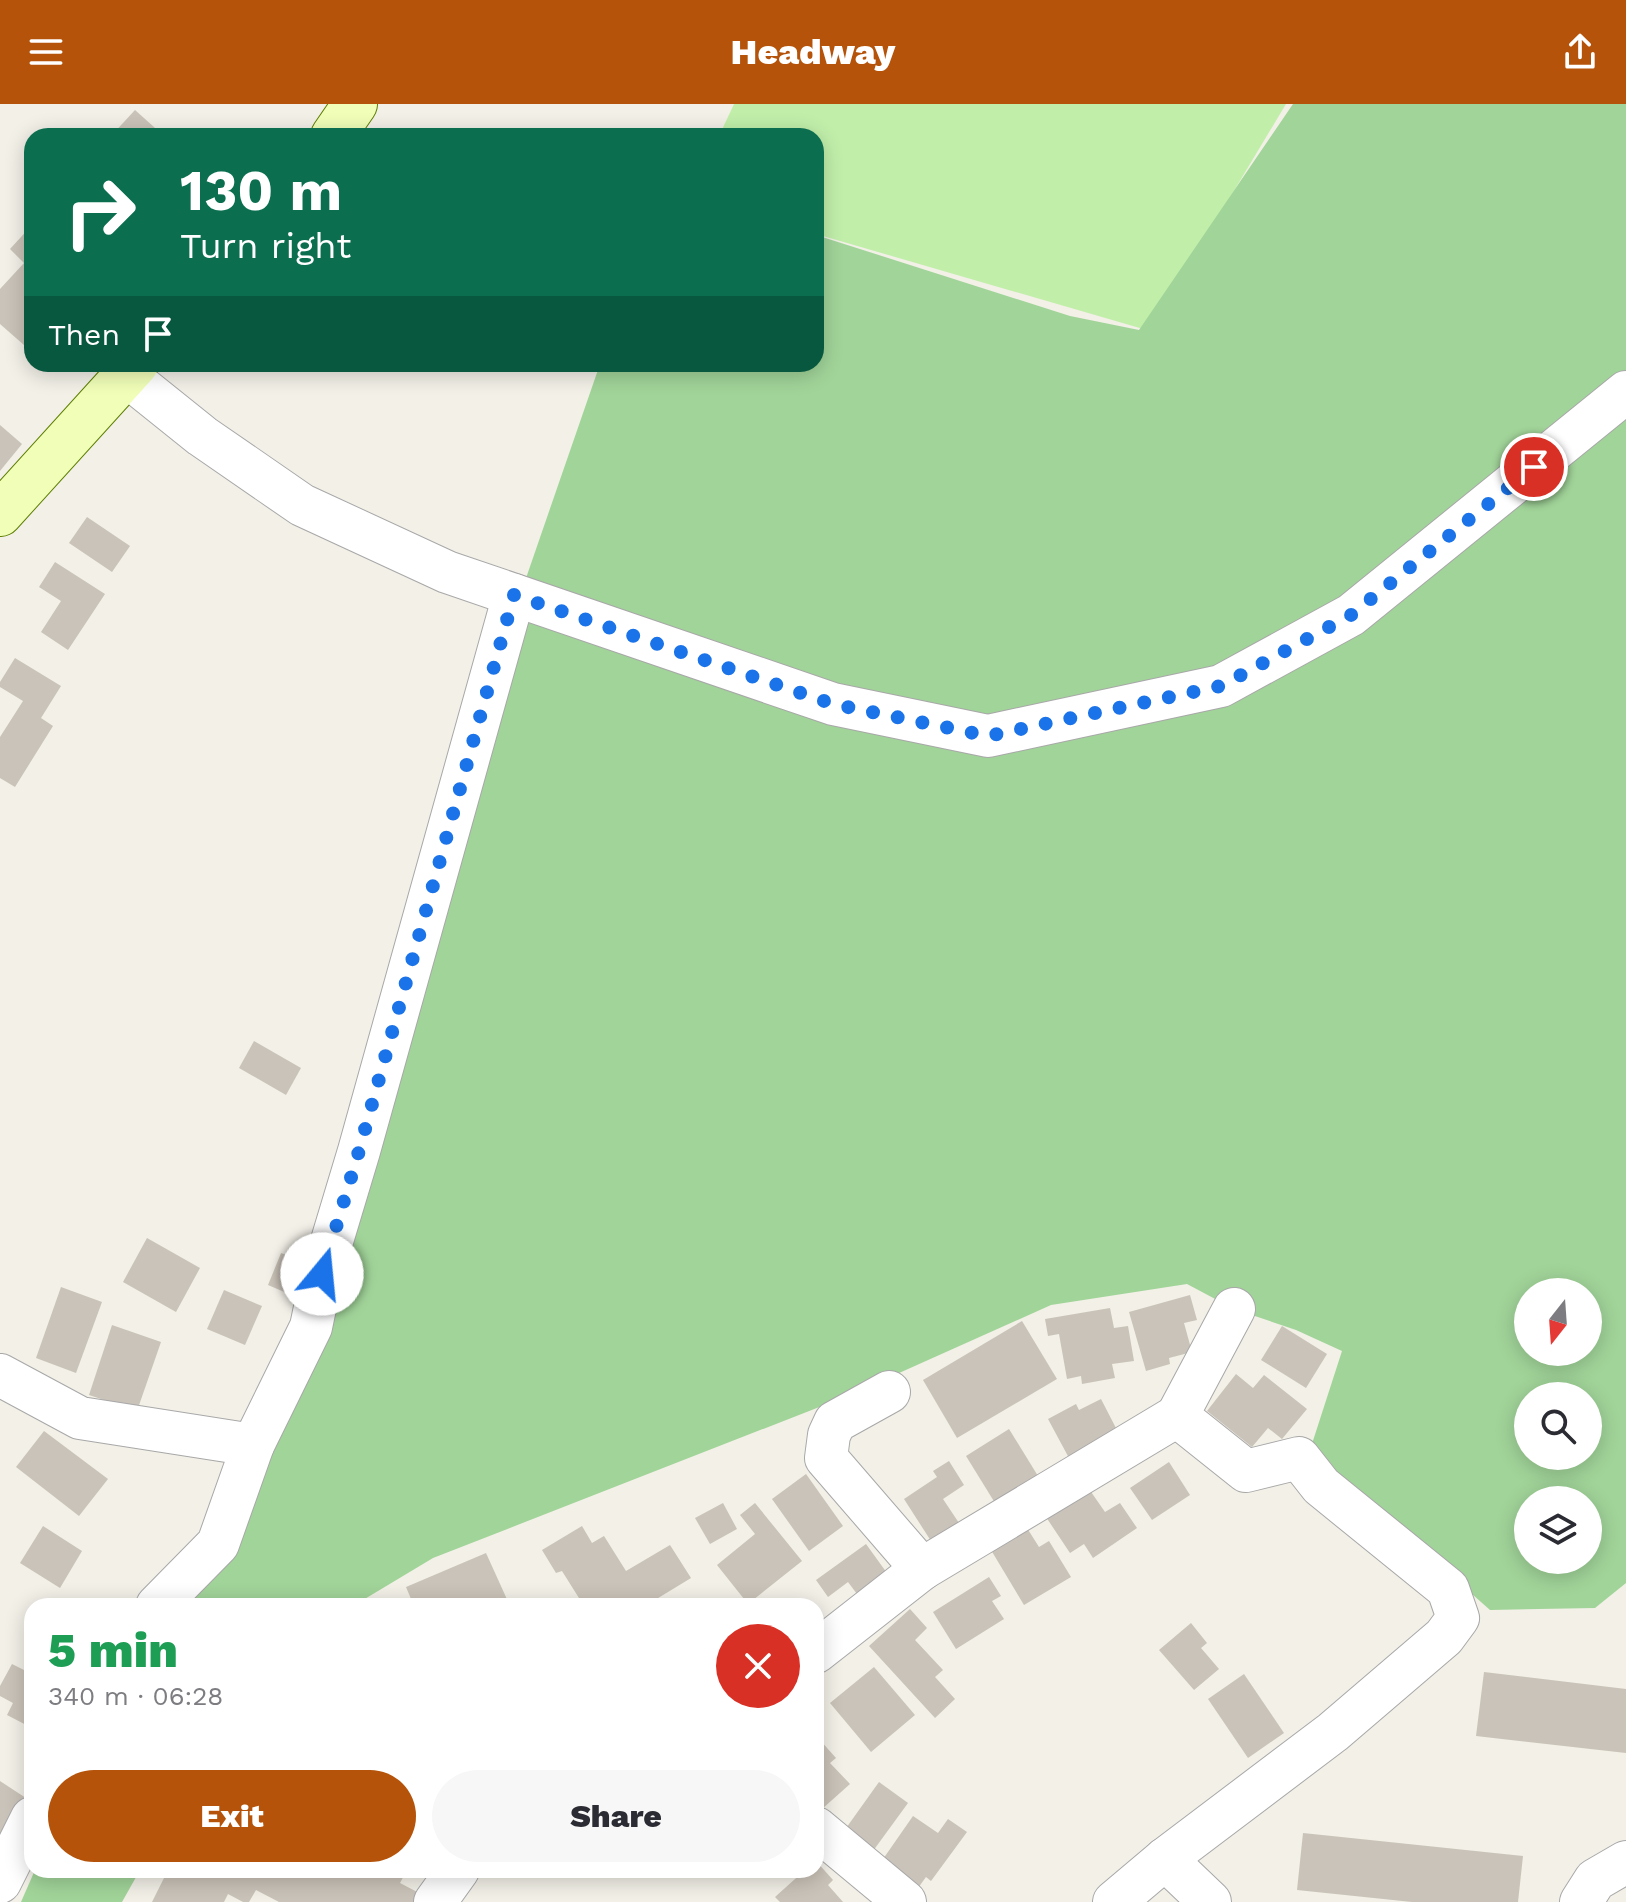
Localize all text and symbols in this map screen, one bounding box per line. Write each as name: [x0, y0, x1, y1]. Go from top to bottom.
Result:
icon: menu: [24, 30, 68, 74]
icon: share: [1558, 30, 1602, 74]
text: Headway: [731, 31, 895, 73]
text: 130 m: [180, 158, 342, 224]
icon: right: [48, 160, 152, 264]
text: Turn right: [180, 225, 351, 267]
icon: arrive: [136, 312, 180, 356]
text: Then: [48, 317, 120, 352]
pin: [1500, 433, 1568, 501]
icon: arrive: [1512, 445, 1556, 489]
position arrow: [280, 1232, 364, 1316]
north arrow: [1514, 1278, 1602, 1366]
map controls: [1514, 1278, 1602, 1574]
button: search: [1514, 1382, 1602, 1470]
button: layers: [1514, 1486, 1602, 1574]
text: 5 min: [48, 1622, 178, 1679]
button: close: [716, 1624, 800, 1708]
text: 340 m · 06:28: [48, 1681, 223, 1711]
button: Exit: [48, 1770, 416, 1862]
button: Share: [432, 1770, 800, 1862]

